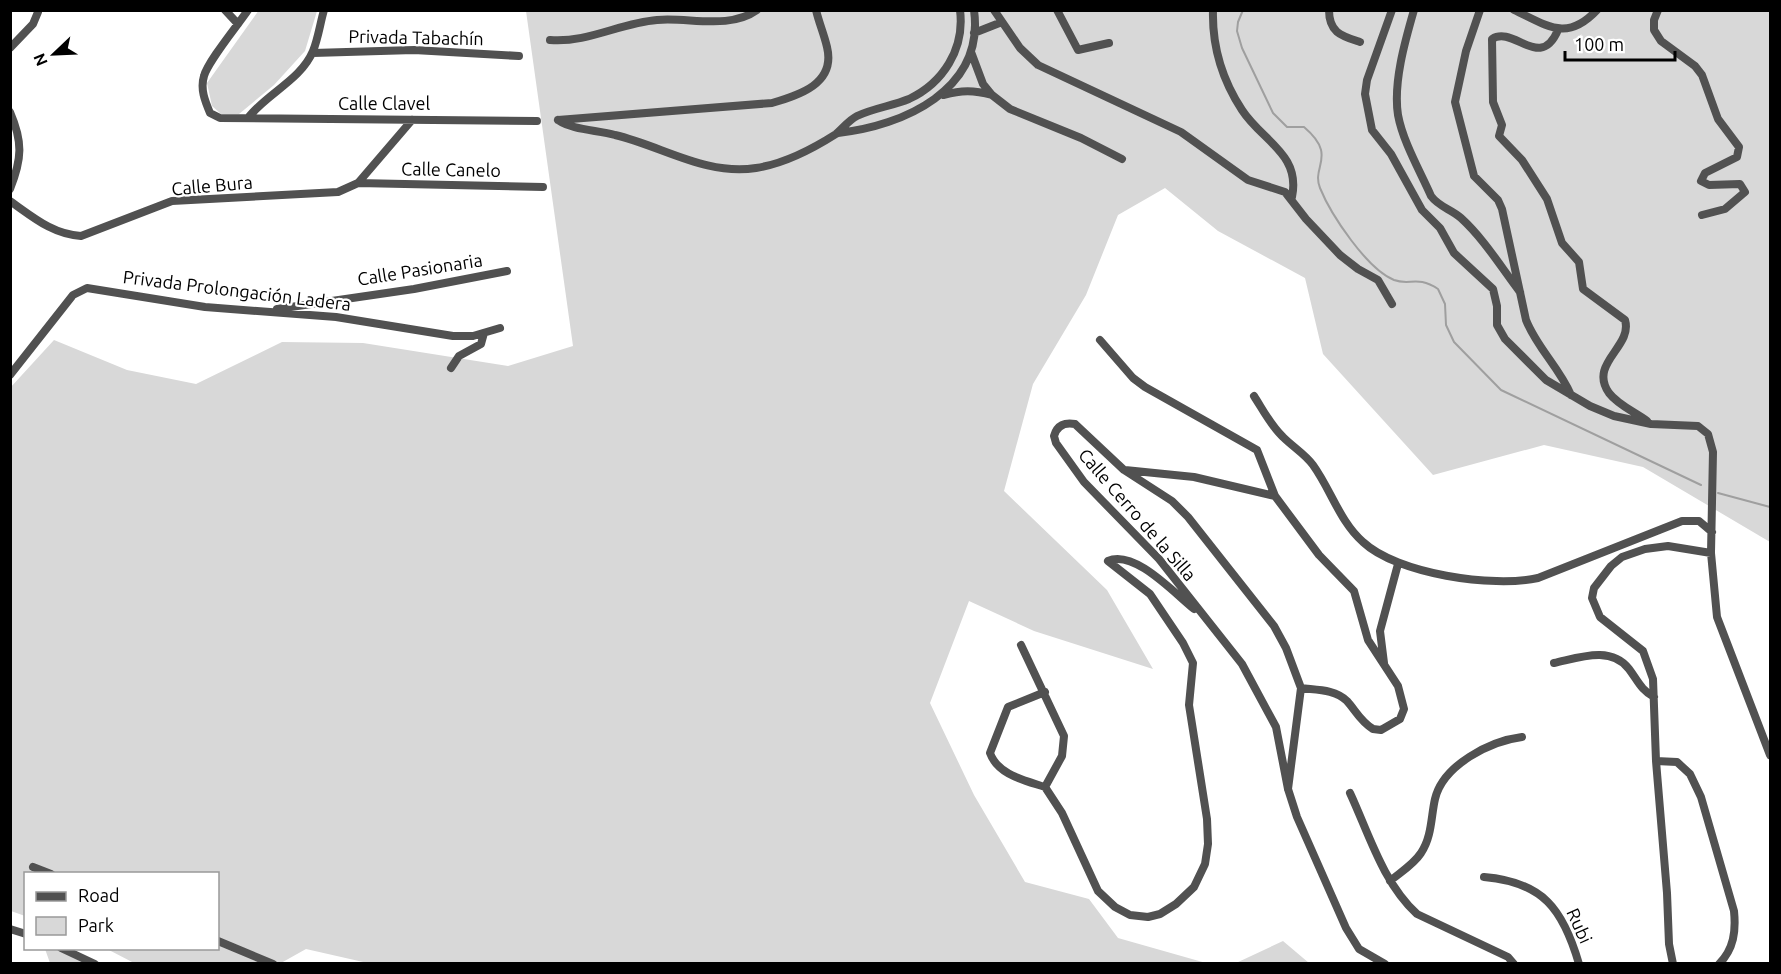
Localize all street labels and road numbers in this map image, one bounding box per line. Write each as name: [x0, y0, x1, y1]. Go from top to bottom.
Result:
street label: Privada Tabachín: [348, 26, 484, 48]
street label: Calle Clavel: [338, 93, 430, 113]
street label: Calle Canelo: [401, 158, 501, 180]
street label: Calle Bura: [170, 171, 253, 199]
street label: Calle Pasionaria: [356, 249, 484, 289]
street label: Privada Prolongación Ladera: [122, 266, 352, 314]
street label: Calle Cerro de la Silla: [1075, 444, 1200, 584]
street label: Rubi: [1563, 905, 1596, 946]

